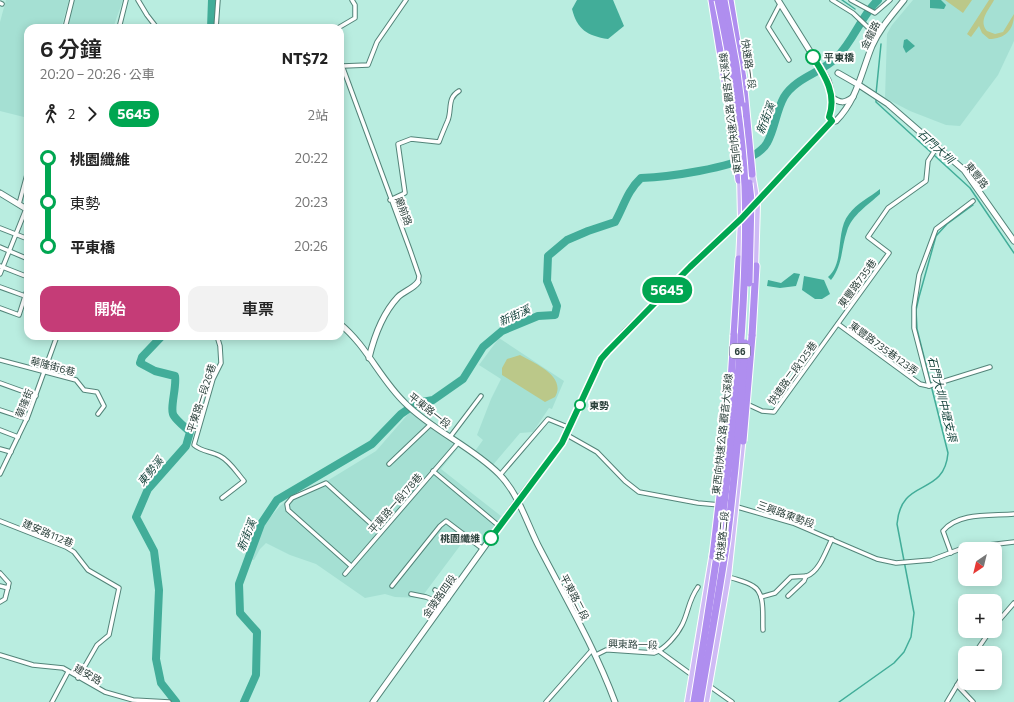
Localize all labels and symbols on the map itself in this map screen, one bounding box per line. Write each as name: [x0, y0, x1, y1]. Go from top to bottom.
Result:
street label: 金龍路: [858, 19, 882, 51]
street label: 快速路一段: [740, 38, 758, 90]
marker: 平東橋: [805, 49, 821, 65]
place label: 平東橋: [824, 51, 854, 63]
street label: 東西向快速公路 觀音大溪線: [717, 52, 743, 174]
water label: 新街溪: [753, 98, 778, 136]
water label: 石門大圳: [915, 126, 958, 167]
street label: 東豐路: [963, 159, 991, 191]
street label: 廟前路: [393, 195, 415, 227]
street label: 東豐路735巷: [835, 257, 879, 309]
line badge: 5645: [639, 277, 695, 303]
water label: 新街溪: [496, 301, 534, 328]
street label: 東豐路735巷123弄: [847, 319, 921, 377]
street label: 快速路二段125巷: [765, 339, 819, 407]
road number: 66: [730, 344, 750, 358]
street label: 華隆街6巷: [29, 354, 77, 378]
water label: 石門大圳中壢支渠: [926, 355, 960, 445]
street label: 平東路一段26巷: [184, 362, 218, 434]
street label: 東西向快速公路 觀音大溪線: [710, 373, 734, 495]
street label: 華隆街: [13, 387, 35, 419]
street label: 平東路一段: [407, 390, 453, 430]
marker: 東勢: [574, 399, 586, 411]
place label: 東勢: [589, 399, 609, 411]
water label: 東勢溪: [135, 453, 167, 488]
street label: 平東路一段178巷: [366, 471, 424, 535]
street label: 三興路東勢段: [756, 498, 816, 530]
street label: 快速路二段: [713, 511, 731, 561]
water label: 新街溪: [234, 515, 259, 553]
street label: 建安路112巷: [21, 517, 75, 549]
marker: 桃園纖維: [483, 530, 499, 546]
place label: 桃園纖維: [440, 532, 480, 544]
north arrow: [958, 542, 1002, 586]
street label: 金陵路四段: [420, 572, 458, 620]
street label: 平東路二段: [558, 572, 592, 622]
street label: 興東路一段: [608, 637, 658, 651]
street label: 建安路: [72, 661, 104, 687]

